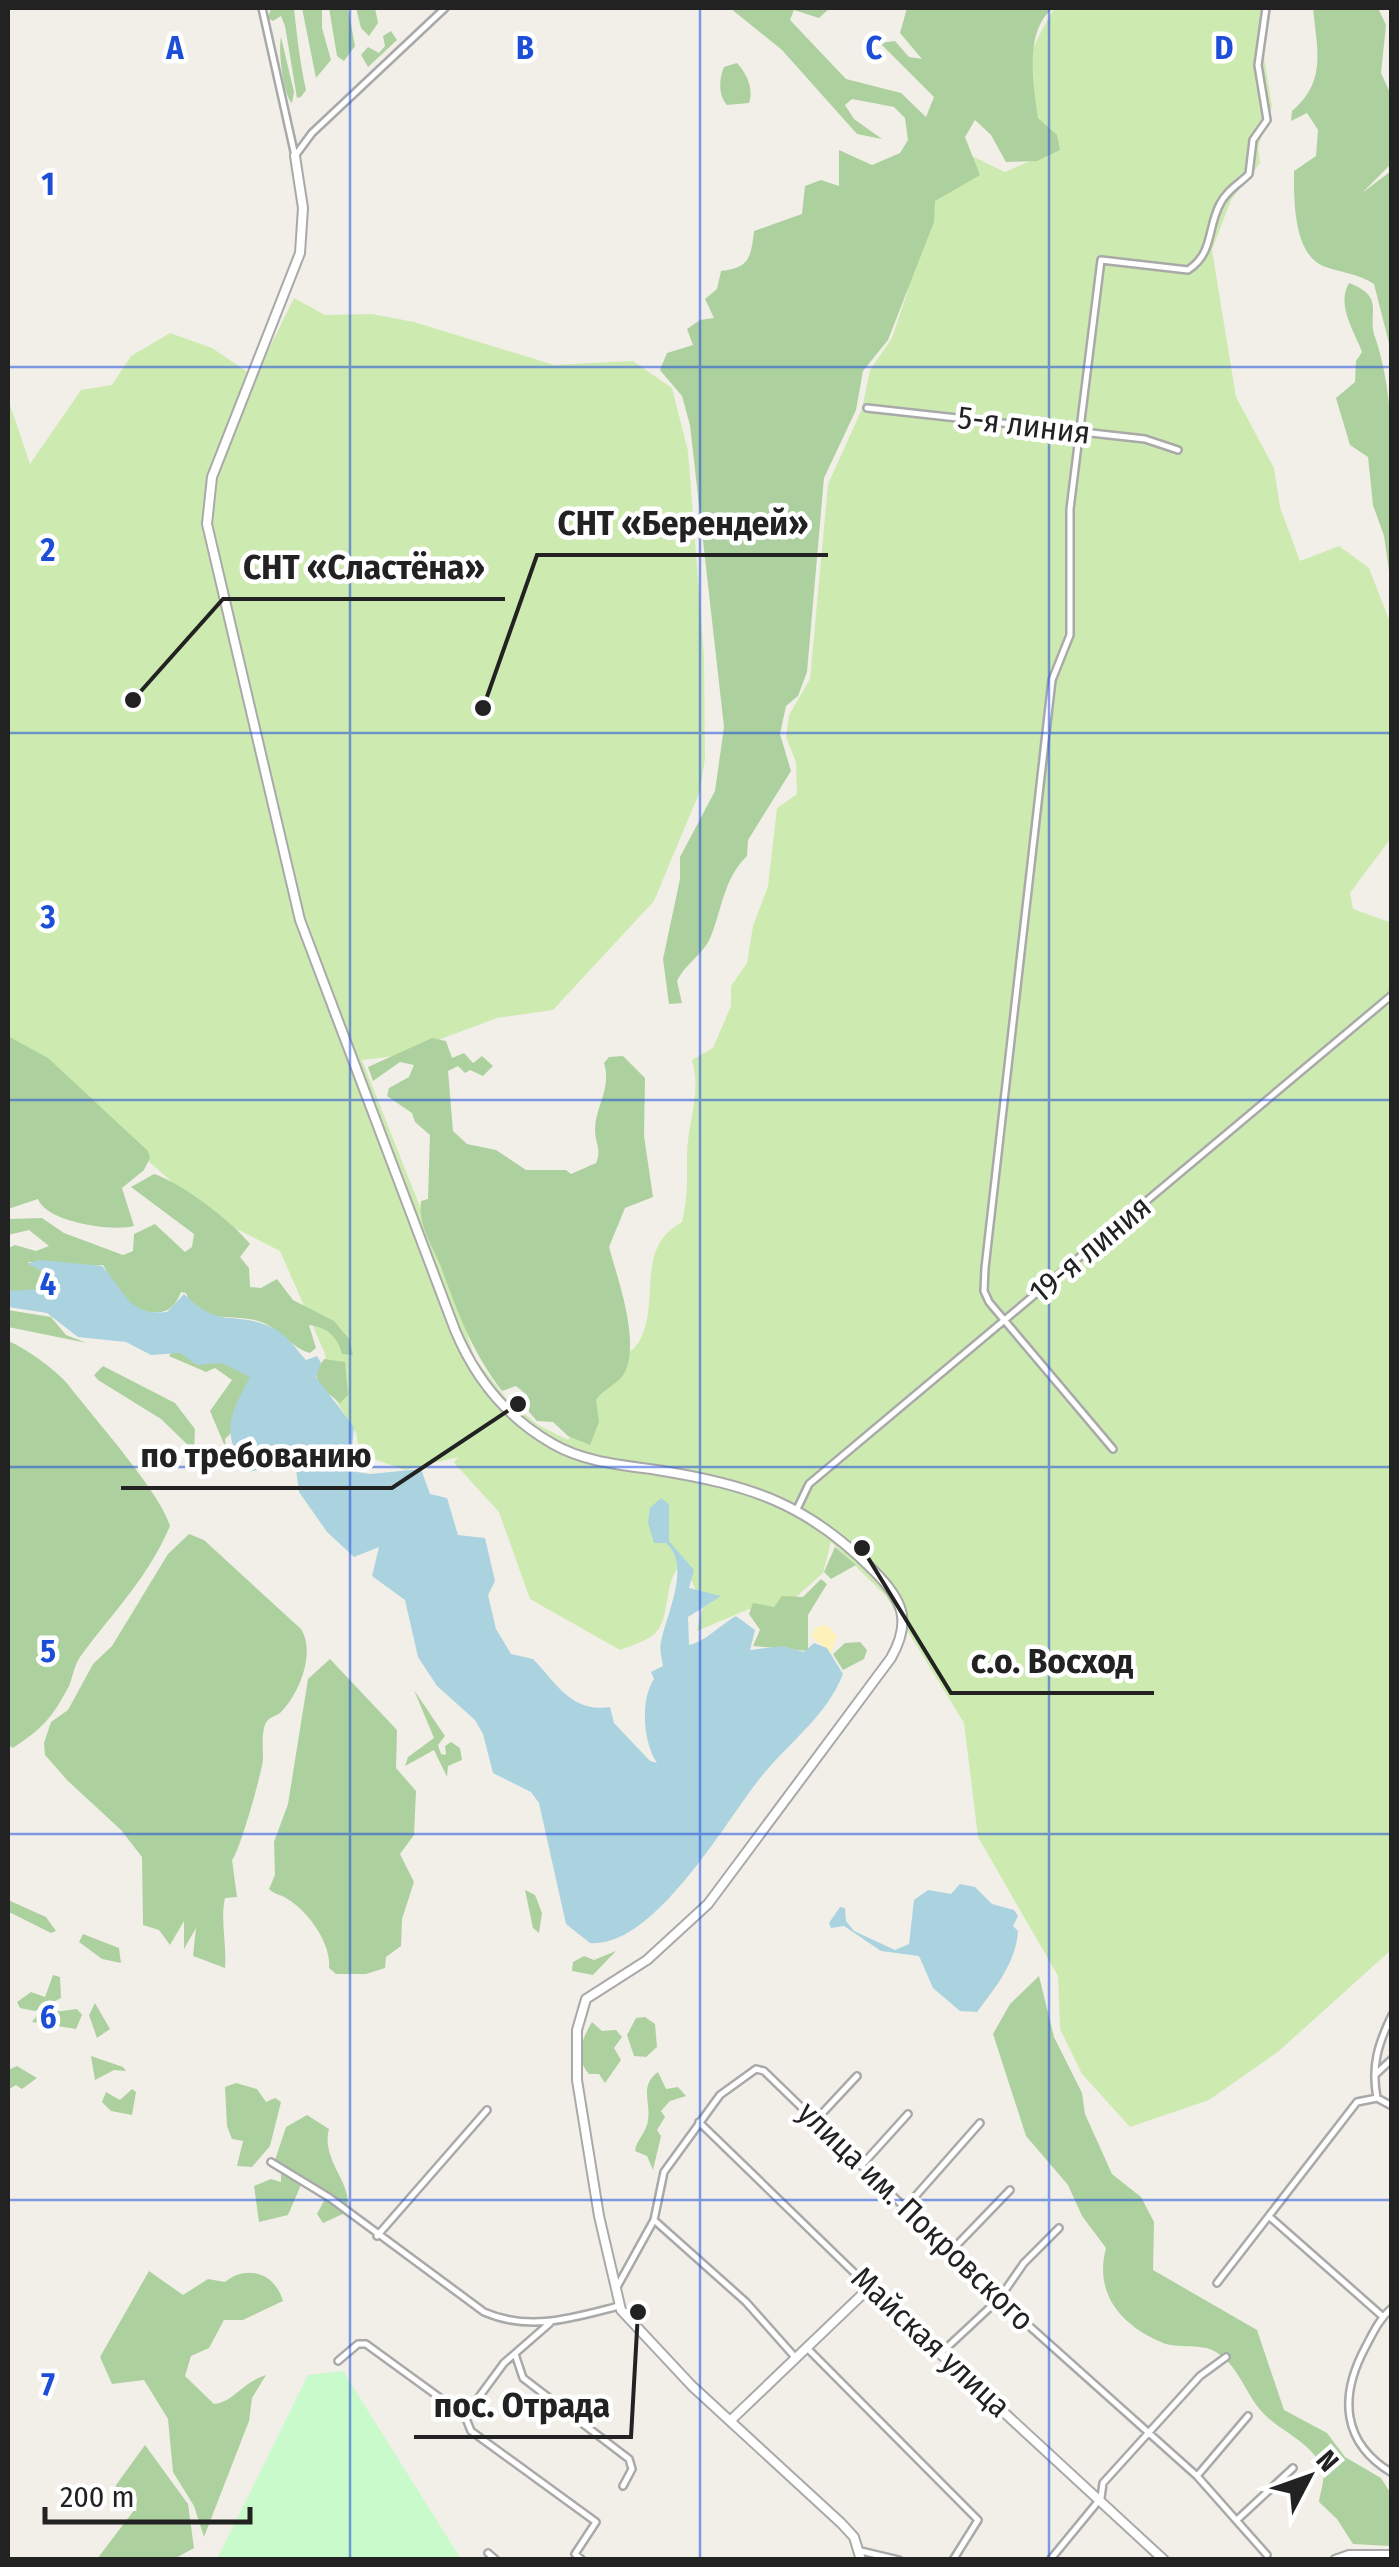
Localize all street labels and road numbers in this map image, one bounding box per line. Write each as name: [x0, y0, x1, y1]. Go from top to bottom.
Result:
street label: 5-я линия: [956, 398, 1092, 452]
street label: 19-я линия: [1022, 1187, 1158, 1311]
street label: улица им. Покровского: [790, 2094, 1042, 2338]
street label: Майская улица: [844, 2259, 1018, 2425]

